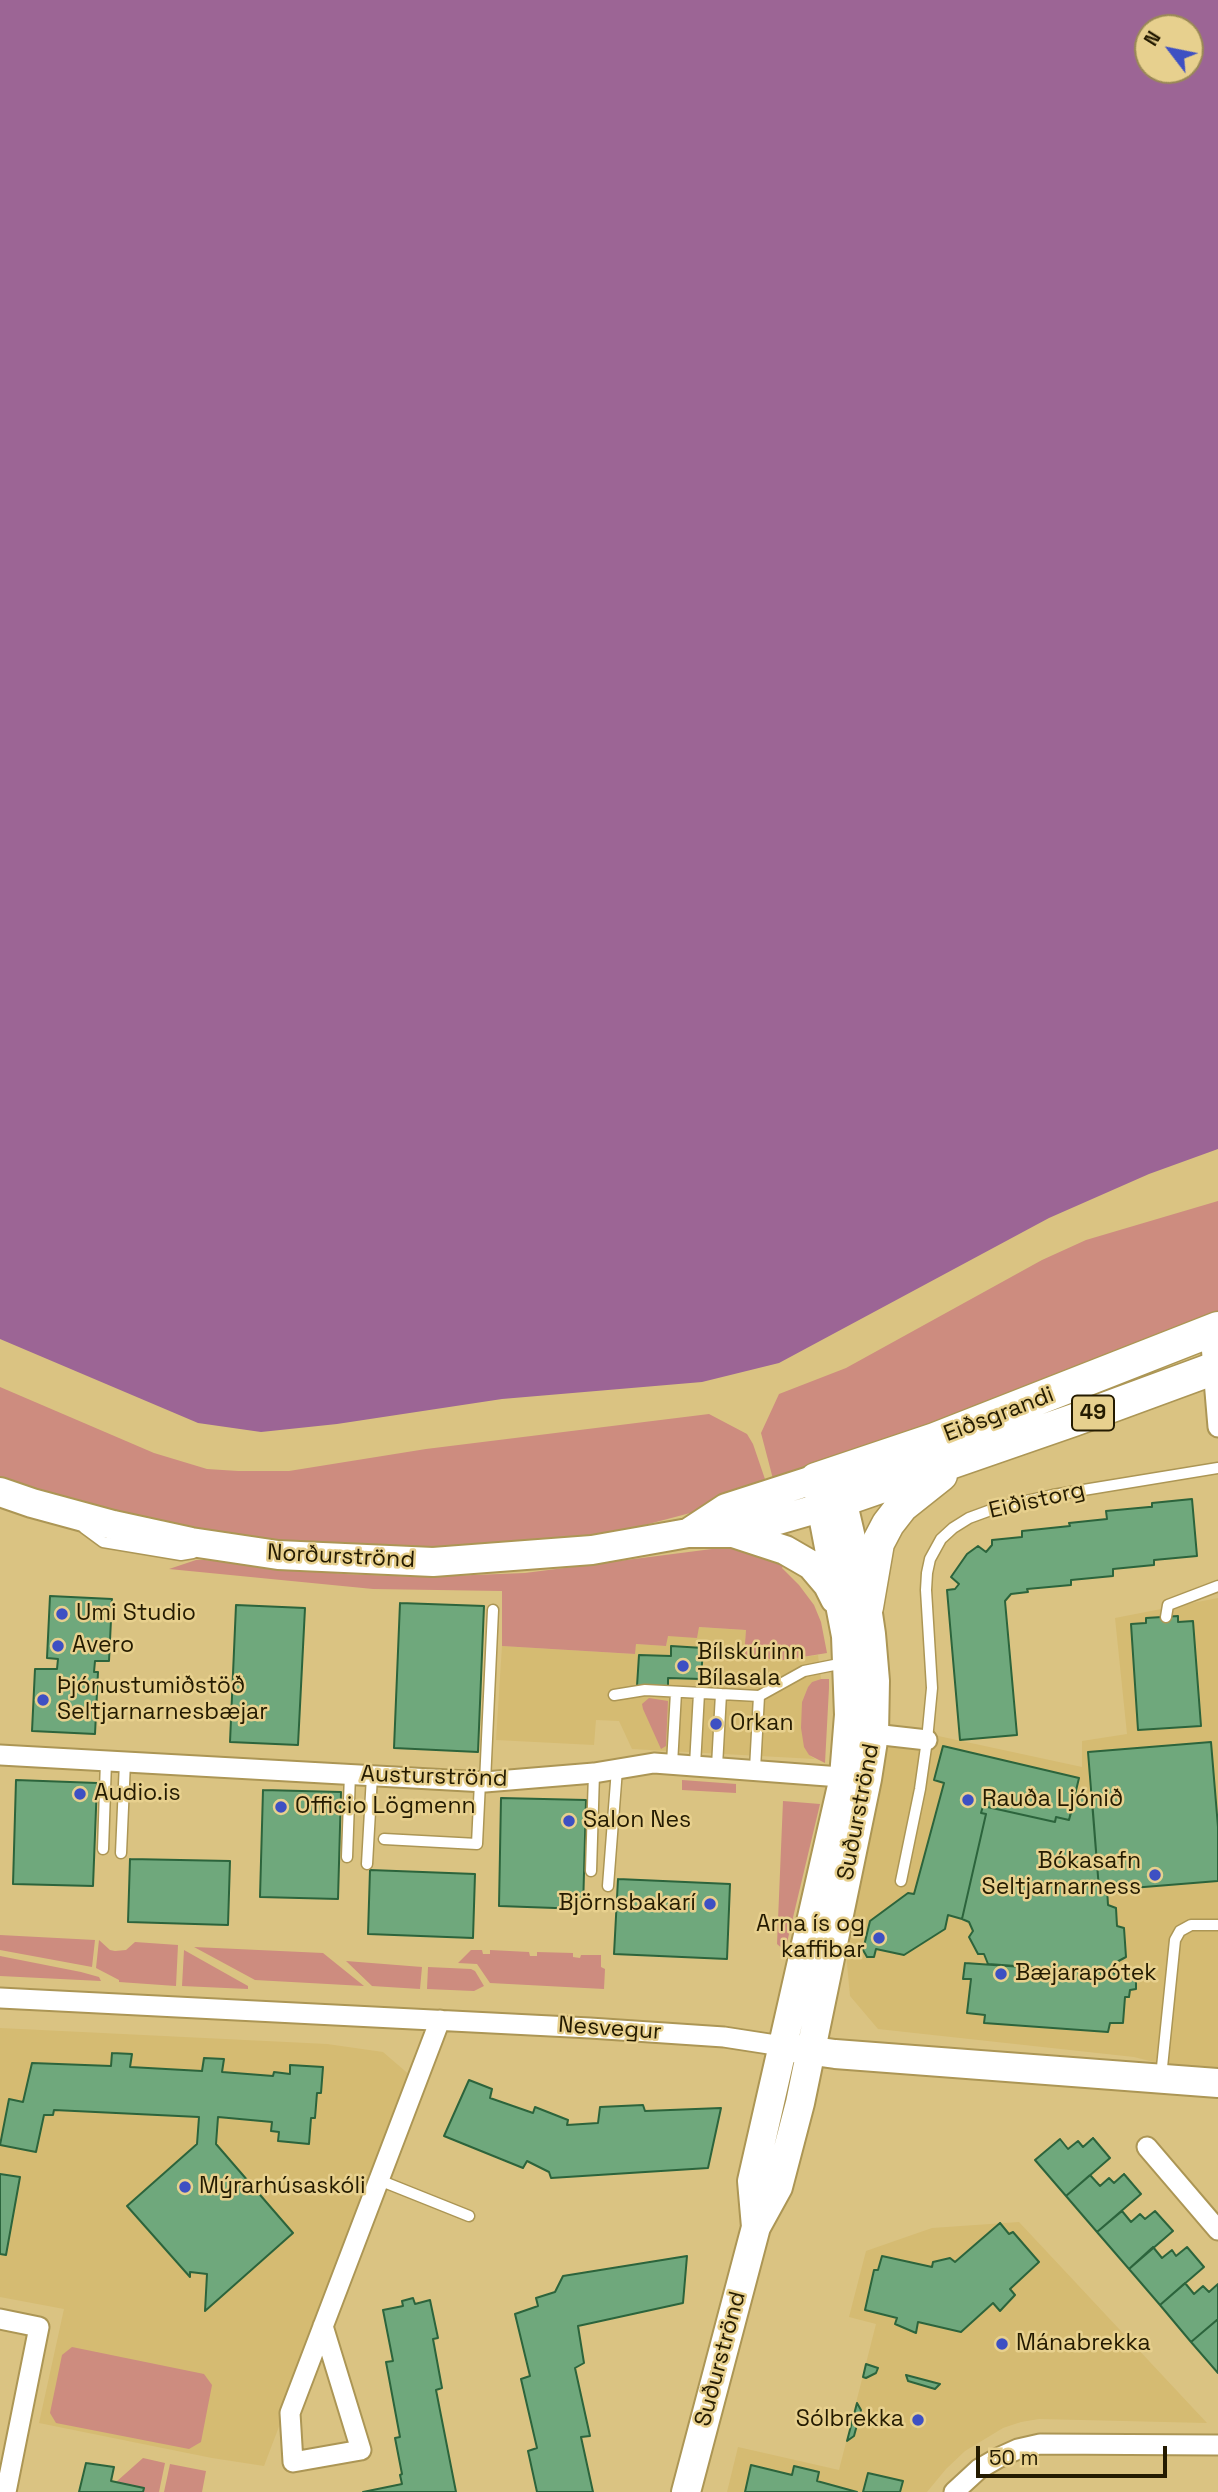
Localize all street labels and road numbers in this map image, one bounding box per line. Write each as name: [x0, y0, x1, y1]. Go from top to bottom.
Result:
street label: Eiðsgrandi: [940, 1381, 1058, 1449]
road number: 49: [1072, 1396, 1114, 1430]
street label: Eiðistorg: [986, 1477, 1088, 1525]
street label: Norðurströnd: [266, 1539, 416, 1575]
street label: Suðurströnd: [832, 1741, 886, 1883]
street label: Austurströnd: [360, 1761, 508, 1793]
street label: Nesvegur: [557, 2012, 663, 2046]
street label: Suðurströnd: [690, 2288, 752, 2430]

